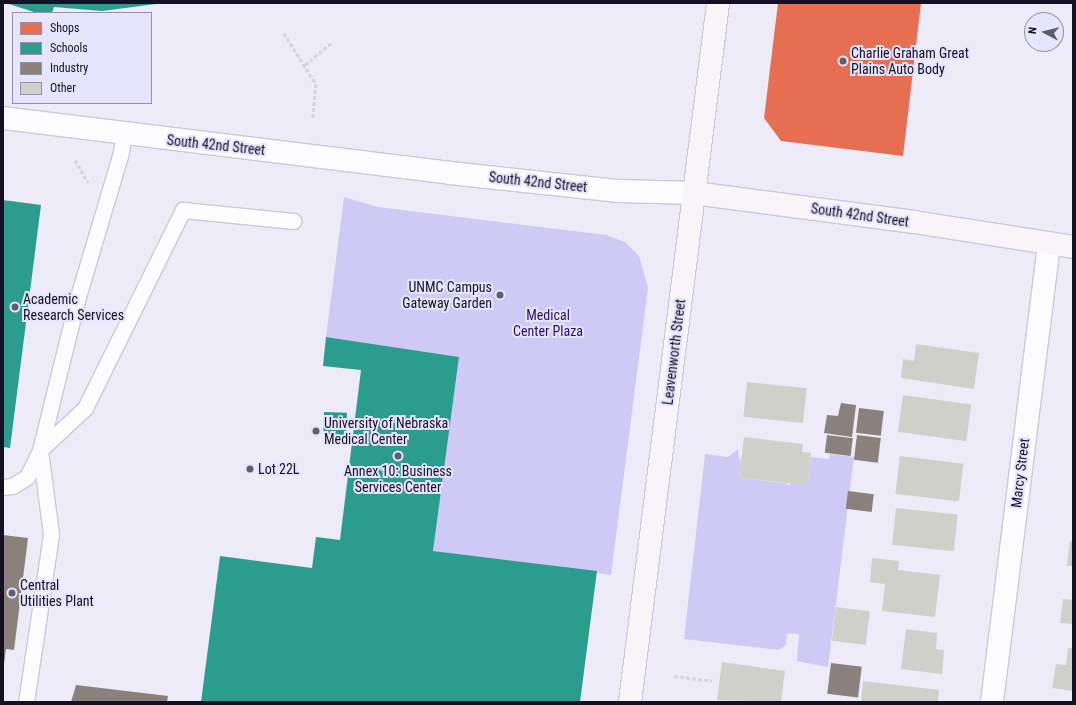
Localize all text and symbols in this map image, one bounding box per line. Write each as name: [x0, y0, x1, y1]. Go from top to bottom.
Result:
legend: [12, 12, 152, 104]
north arrow: [1024, 12, 1064, 52]
text: Shops: [50, 21, 79, 35]
text: N: [1026, 26, 1039, 35]
text: Schools: [50, 41, 88, 55]
place label: Charlie Graham Great Plains Auto Body: [851, 45, 969, 78]
marker: Charlie Graham Great Plains Auto Body: [838, 56, 848, 66]
text: Industry: [50, 61, 88, 75]
text: Other: [50, 81, 76, 95]
street label: South 42nd Street: [166, 131, 266, 159]
street label: South 42nd Street: [488, 168, 588, 196]
street label: South 42nd Street: [810, 200, 910, 230]
place label: UNMC Campus Gateway Garden: [402, 279, 492, 312]
marker: UNMC Campus Gateway Garden: [495, 290, 505, 300]
place label: Academic Research Services: [23, 291, 124, 324]
street label: Leavenworth Street: [659, 298, 689, 406]
marker: Academic Research Services: [10, 302, 20, 312]
park label: Medical Center Plaza: [513, 307, 583, 340]
place label: University of Nebraska Medical Center: [324, 415, 448, 448]
marker: University of Nebraska Medical Center: [311, 426, 321, 436]
street label: Marcy Street: [1007, 437, 1033, 509]
marker: Annex 10: Business Services Center: [393, 451, 403, 461]
place label: Lot 22L: [258, 461, 300, 477]
place label: Annex 10: Business Services Center: [344, 463, 452, 496]
marker: Lot 22L: [245, 464, 255, 474]
place label: Central Utilities Plant: [20, 577, 94, 610]
marker: Central Utilities Plant: [7, 588, 17, 598]

